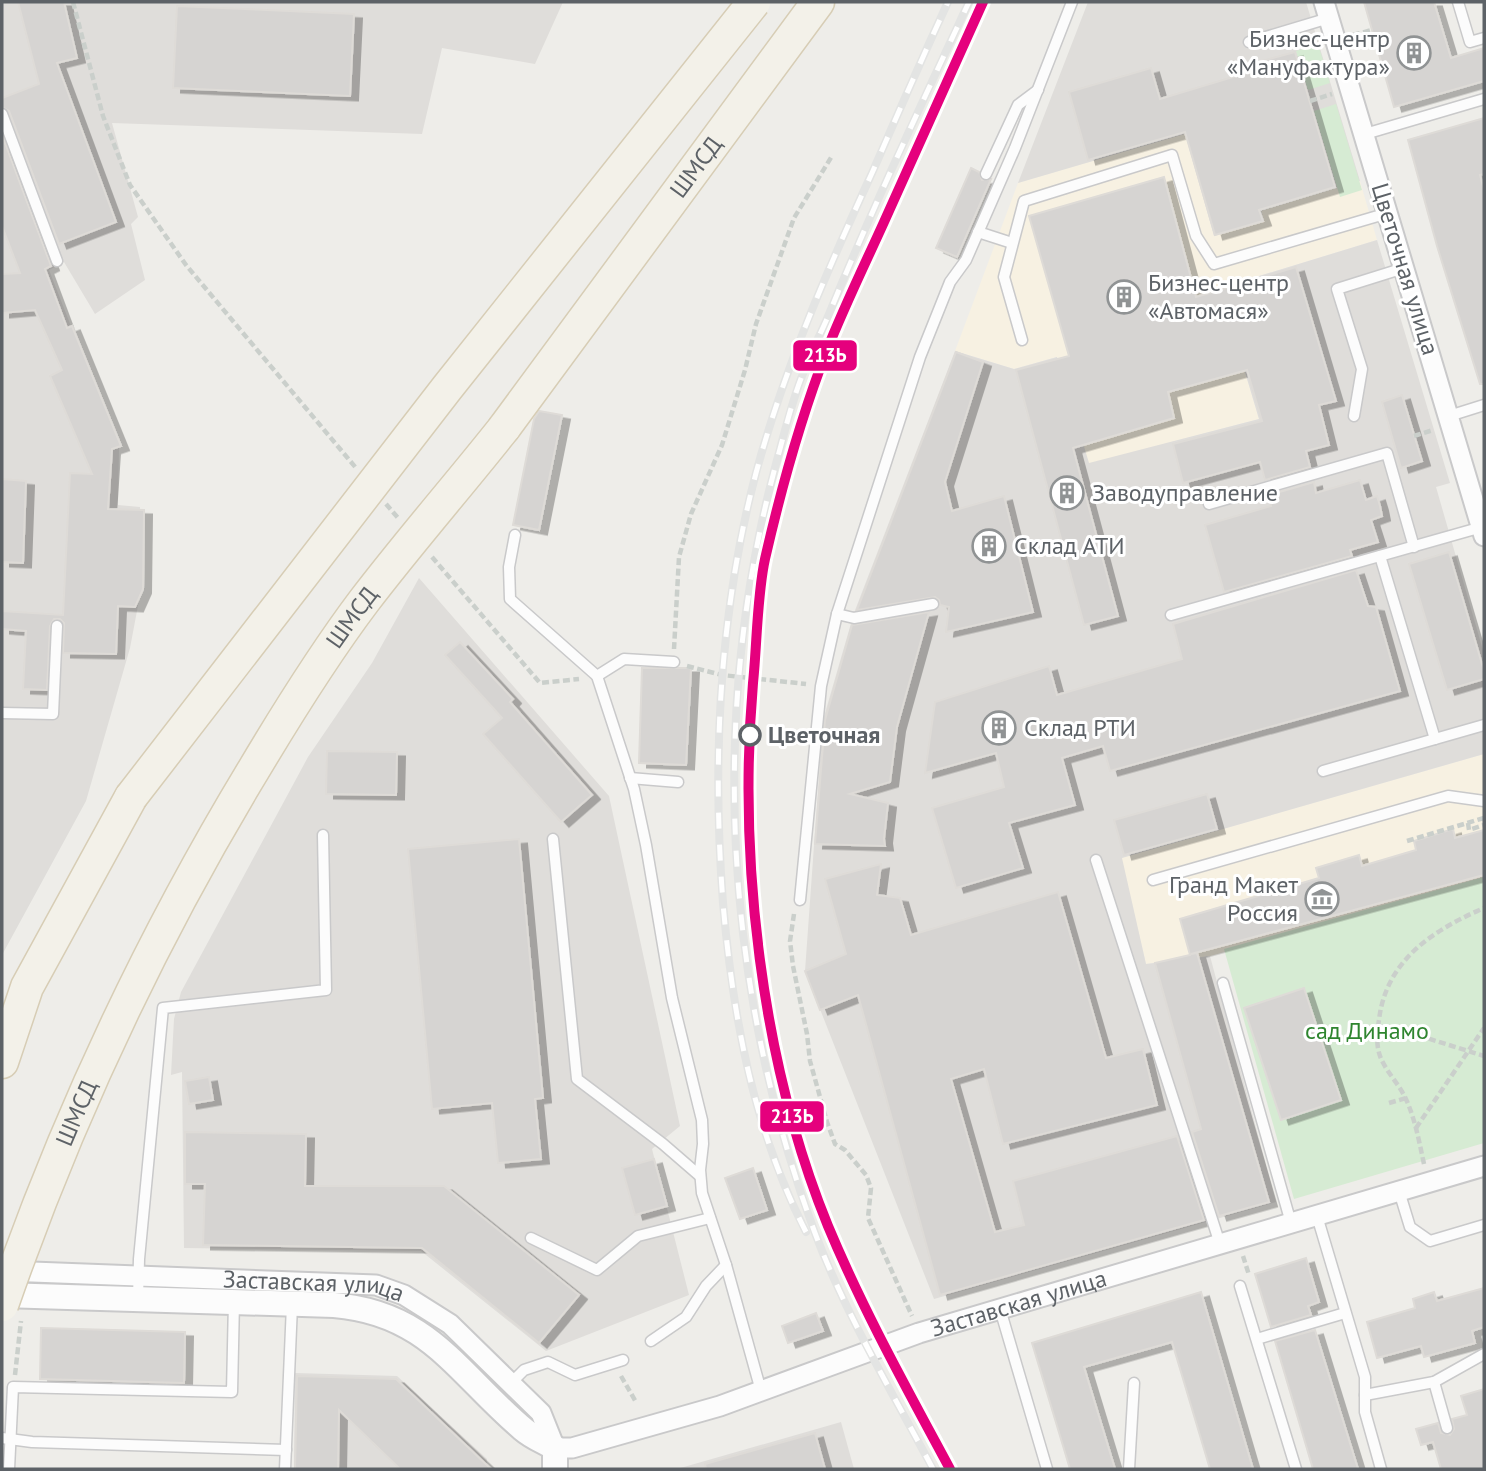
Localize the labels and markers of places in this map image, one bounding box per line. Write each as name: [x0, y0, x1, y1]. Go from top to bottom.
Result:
place label: Бизнес-центр «Мануфактура»: [1227, 23, 1390, 82]
building icon: Бизнес-центр «Мануфактура»: [1395, 34, 1433, 72]
place label: Бизнес-центр «Автомася»: [1148, 267, 1289, 326]
building icon: Бизнес-центр «Автомася»: [1105, 278, 1143, 316]
building icon: Заводуправление: [1048, 474, 1086, 512]
place label: Заводуправление: [1092, 477, 1278, 508]
building icon: Склад АТИ: [970, 527, 1008, 565]
place label: Склад АТИ: [1014, 530, 1125, 561]
building icon: Склад РТИ: [980, 709, 1018, 747]
place label: Склад РТИ: [1024, 712, 1136, 743]
place label: Цветочная: [768, 719, 880, 750]
marker: Цветочная: [739, 724, 761, 746]
place label: Гранд Макет Россия: [1169, 869, 1298, 928]
museum icon: Гранд Макет Россия: [1303, 880, 1341, 918]

